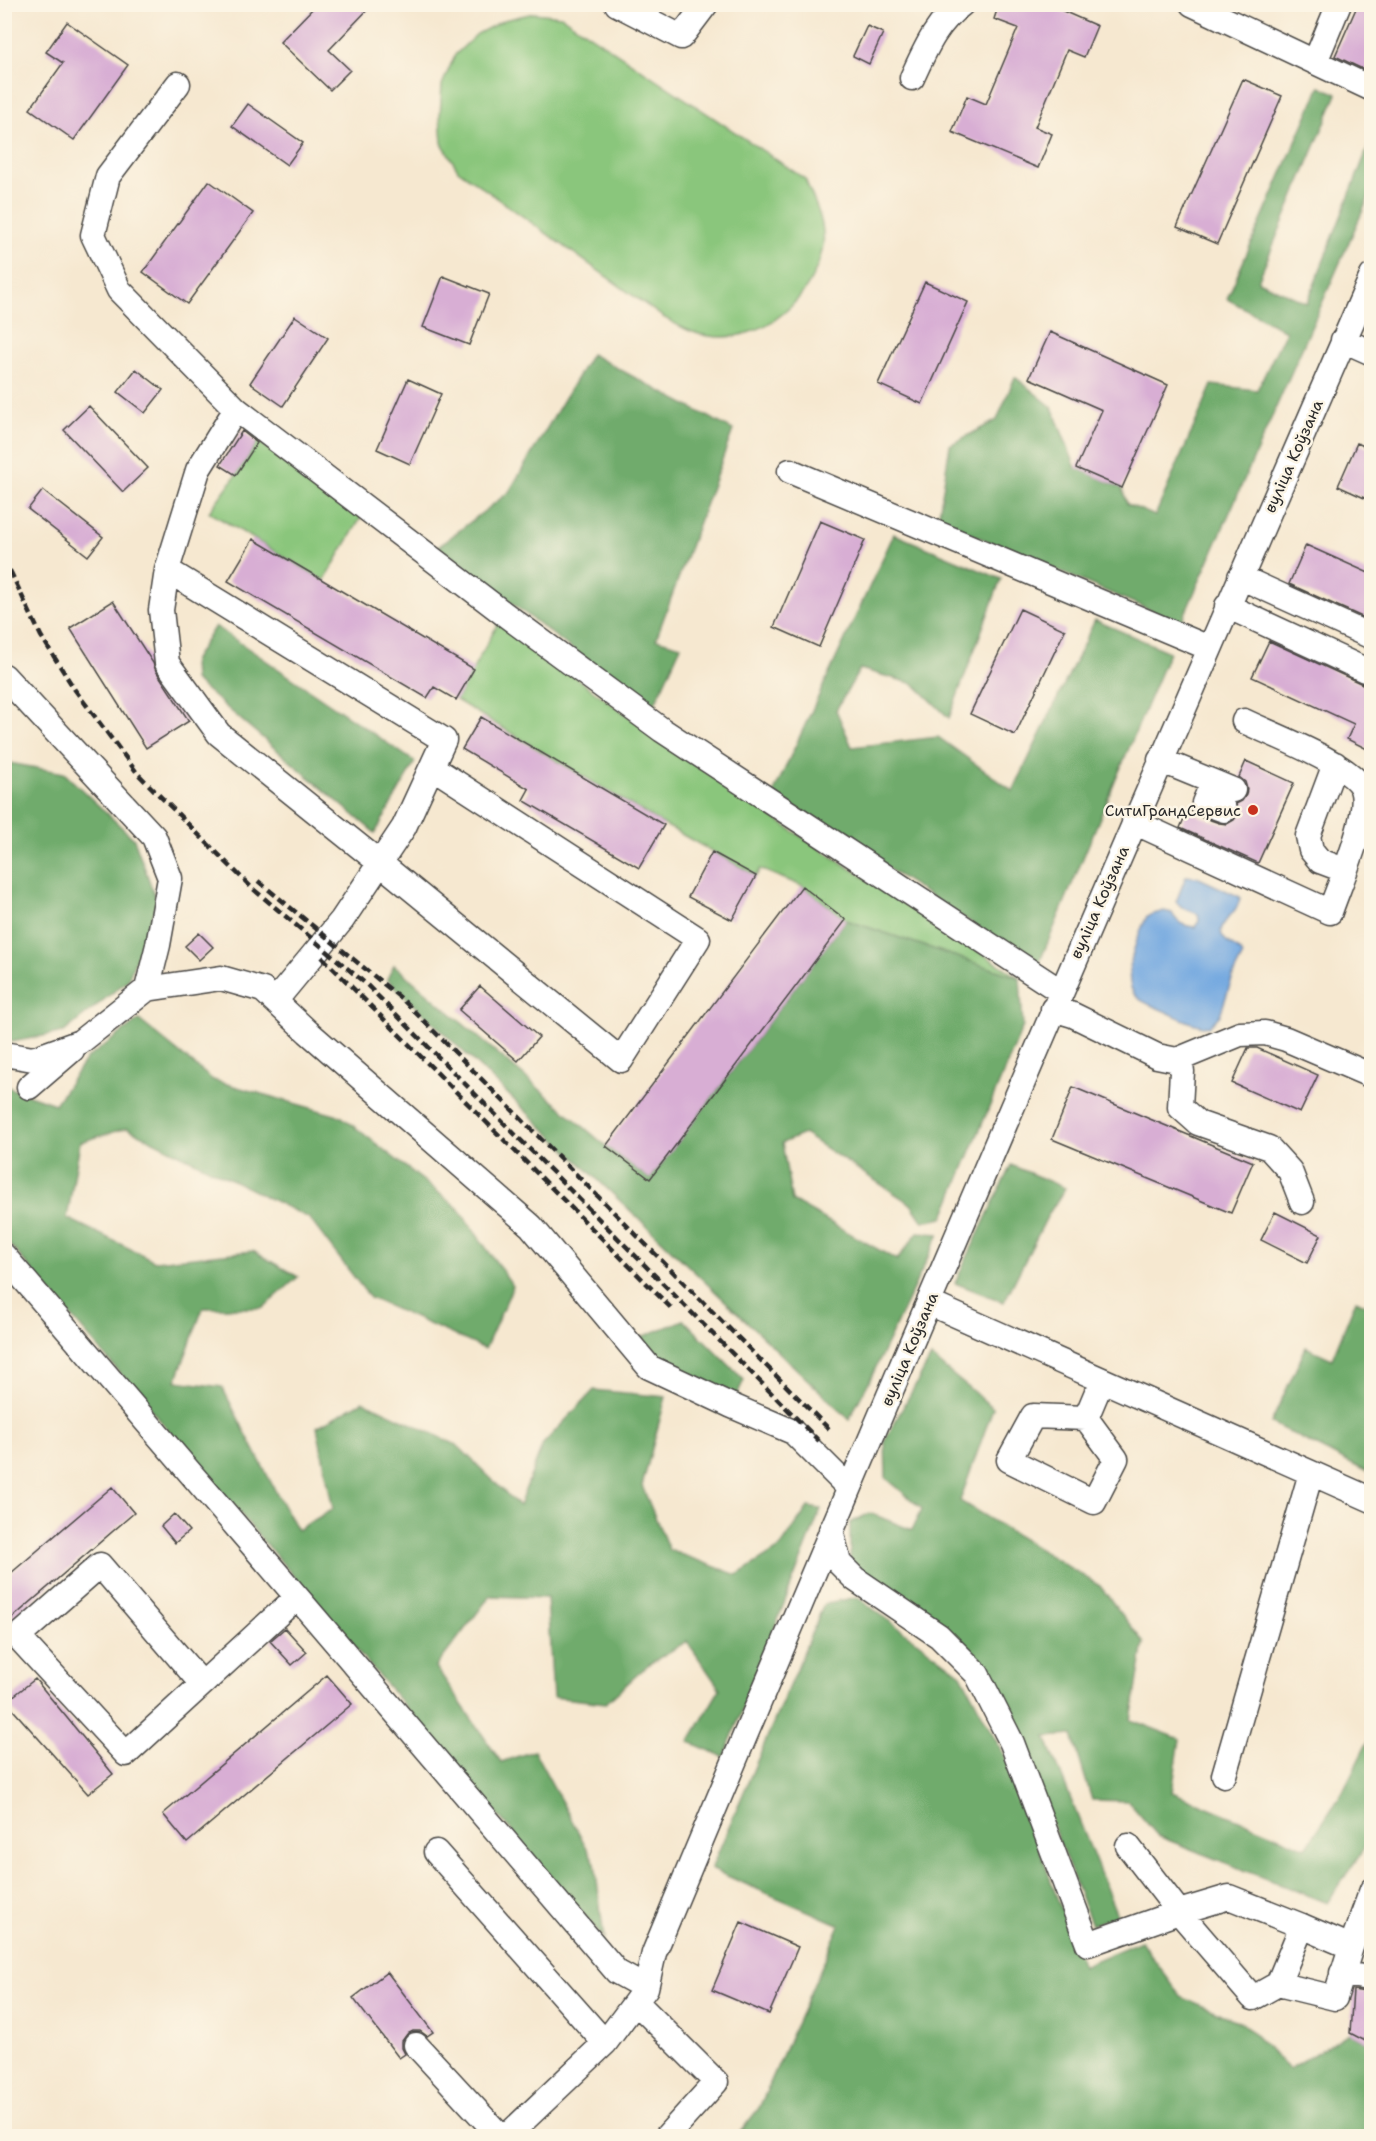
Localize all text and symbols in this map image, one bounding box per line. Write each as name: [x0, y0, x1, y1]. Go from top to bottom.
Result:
street label: вуліца Коўзана: [1259, 396, 1328, 516]
place label: СитиГрандСервис: [1105, 800, 1241, 821]
marker: СитиГрандСервис: [1246, 803, 1260, 817]
street label: вуліца Коўзана: [1065, 842, 1134, 962]
street label: вуліца Коўзана: [876, 1289, 943, 1409]

